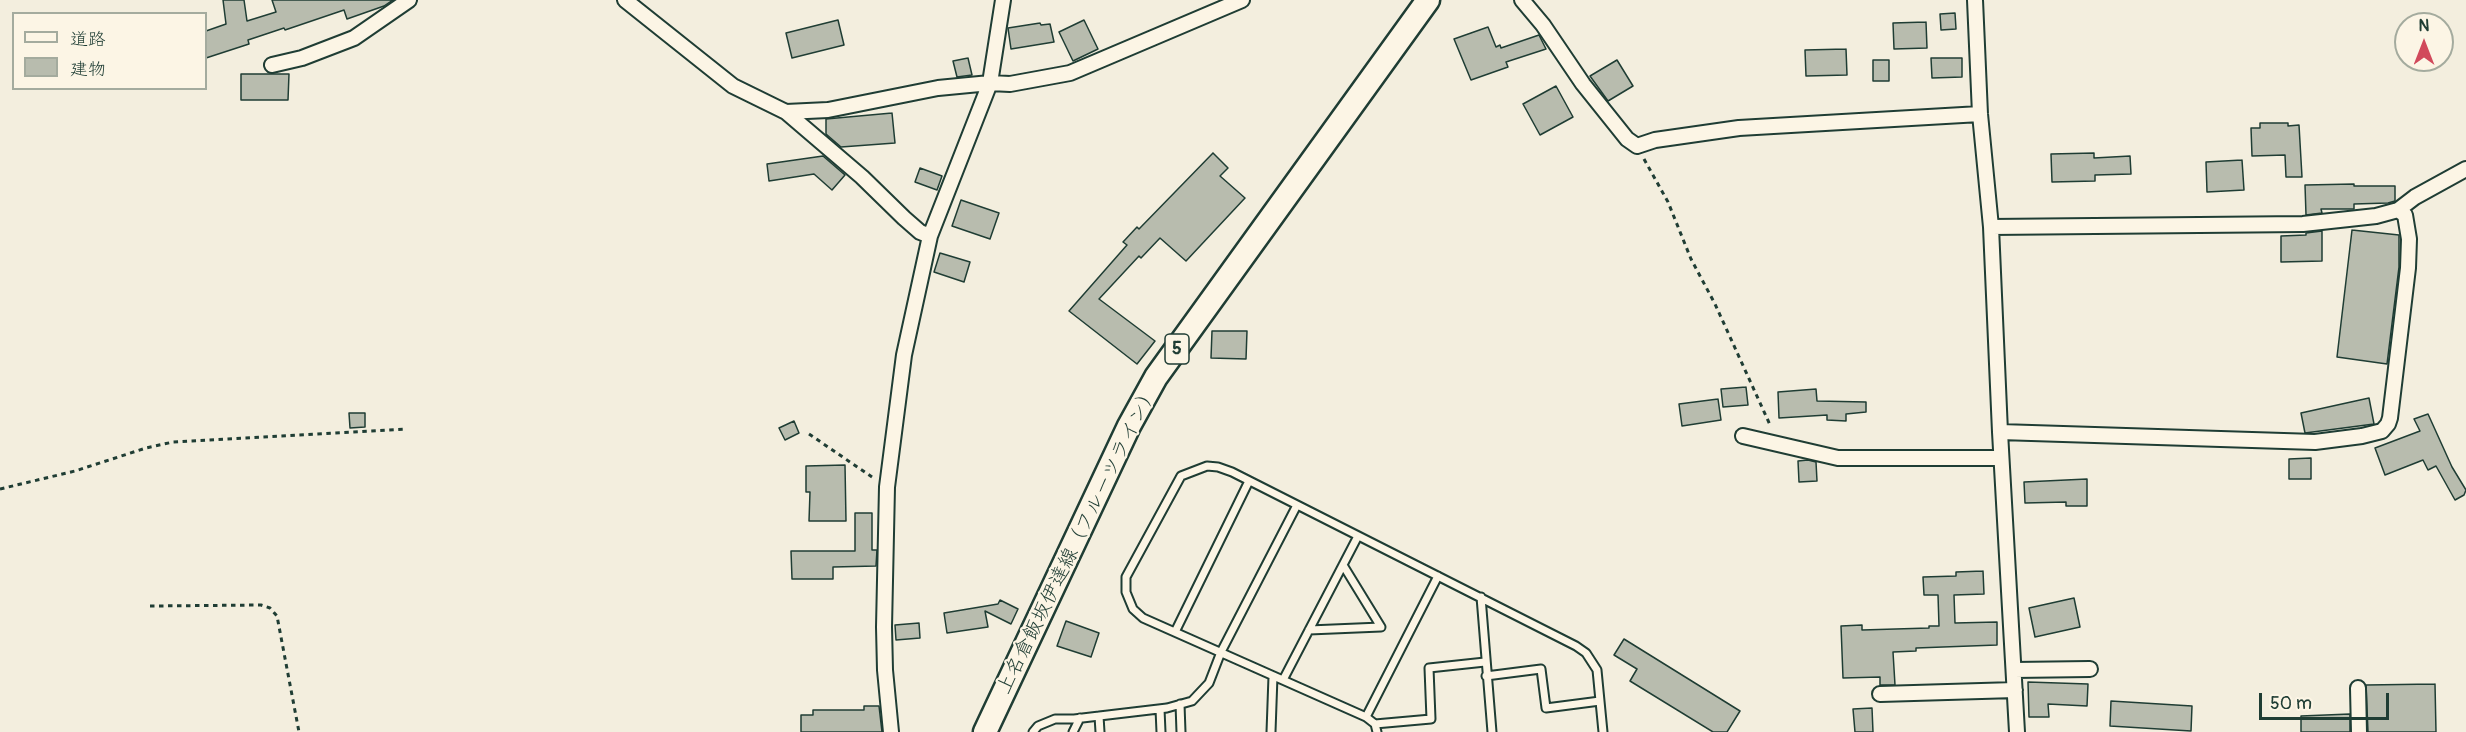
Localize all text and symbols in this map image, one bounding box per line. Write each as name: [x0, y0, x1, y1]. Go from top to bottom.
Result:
legend: [12, 12, 207, 90]
north arrow: [2394, 12, 2454, 72]
text: N: [2419, 16, 2429, 36]
text: 道路: [70, 28, 106, 51]
text: 建物: [70, 58, 106, 81]
road number: 5: [1165, 334, 1189, 364]
street label: 上名倉飯坂伊達線（フルーツライン）: [993, 382, 1163, 698]
scale bar: [2262, 681, 2392, 719]
text: 50 m: [2270, 692, 2312, 715]

